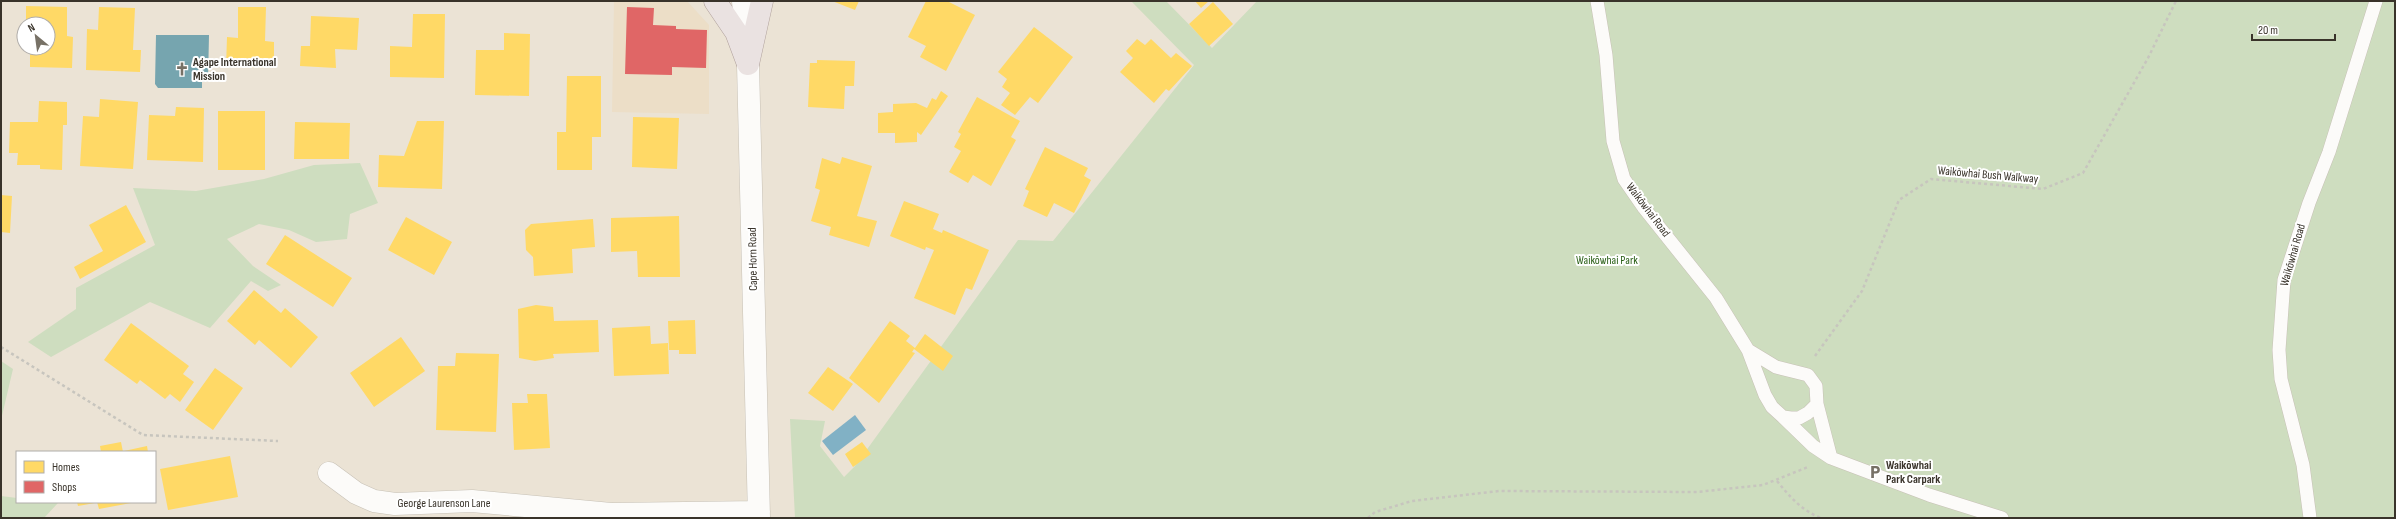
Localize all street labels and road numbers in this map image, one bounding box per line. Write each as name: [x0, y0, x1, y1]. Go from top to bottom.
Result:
street label: Waikōwhai Bush Walkway: [1937, 163, 2039, 187]
street label: Waikōwhai Road: [1623, 180, 1673, 240]
street label: Waikōwhai Road: [2277, 222, 2309, 288]
street label: Cape Horn Road: [745, 227, 761, 291]
street label: George Laurenson Lane: [397, 496, 491, 511]

